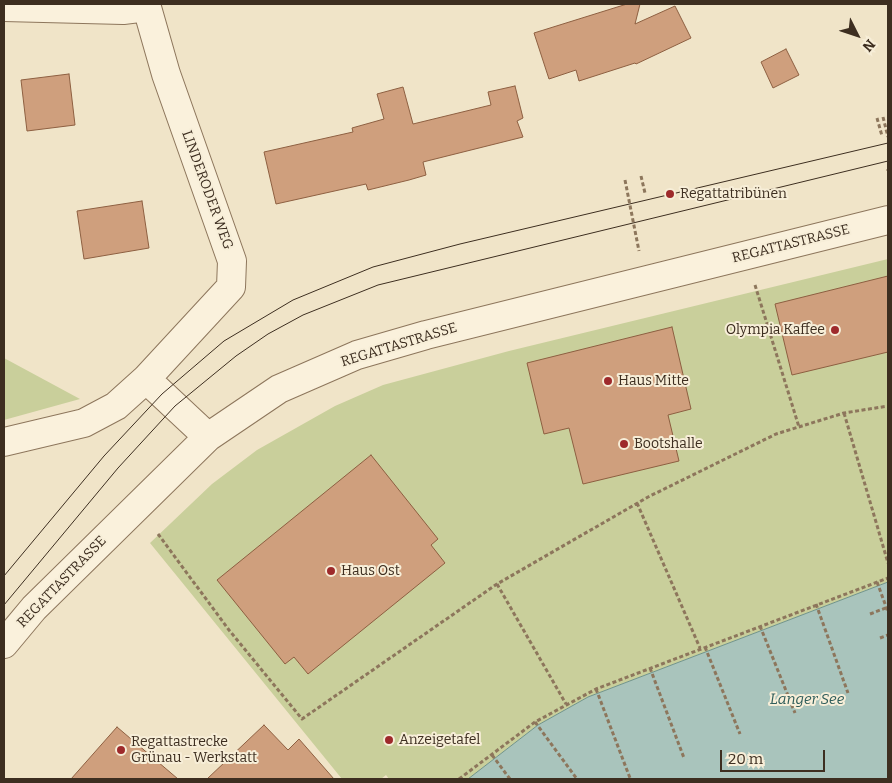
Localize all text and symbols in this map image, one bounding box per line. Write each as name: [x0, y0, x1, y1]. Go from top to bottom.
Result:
north arrow: [832, 10, 882, 60]
text: N: [859, 36, 879, 55]
street label: LINDERODER WEG: [178, 128, 236, 252]
place label: Regattatribünen: [680, 186, 787, 202]
marker: Regattatribünen: [664, 188, 676, 200]
street label: REGATTASTRASSE: [730, 221, 852, 267]
street label: REGATTASTRASSE: [339, 319, 459, 371]
place label: Olympia Kaffee: [726, 322, 825, 338]
marker: Olympia Kaffee: [829, 324, 841, 336]
place label: Haus Mitte: [618, 373, 689, 389]
marker: Haus Mitte: [602, 375, 614, 387]
place label: Bootshalle: [634, 436, 703, 452]
marker: Bootshalle: [618, 438, 630, 450]
street label: REGATTASTRASSE: [14, 533, 110, 631]
place label: Haus Ost: [341, 563, 400, 579]
marker: Haus Ost: [325, 565, 337, 577]
water label: Langer See: [770, 691, 844, 709]
place label: Anzeigetafel: [399, 732, 480, 748]
place label: Regattastrecke Grünau - Werkstatt: [131, 734, 257, 766]
marker: Anzeigetafel: [383, 734, 395, 746]
scale bar: [722, 740, 827, 772]
marker: Regattastrecke Grünau - Werkstatt: [115, 744, 127, 756]
text: 20 m: [728, 750, 763, 768]

